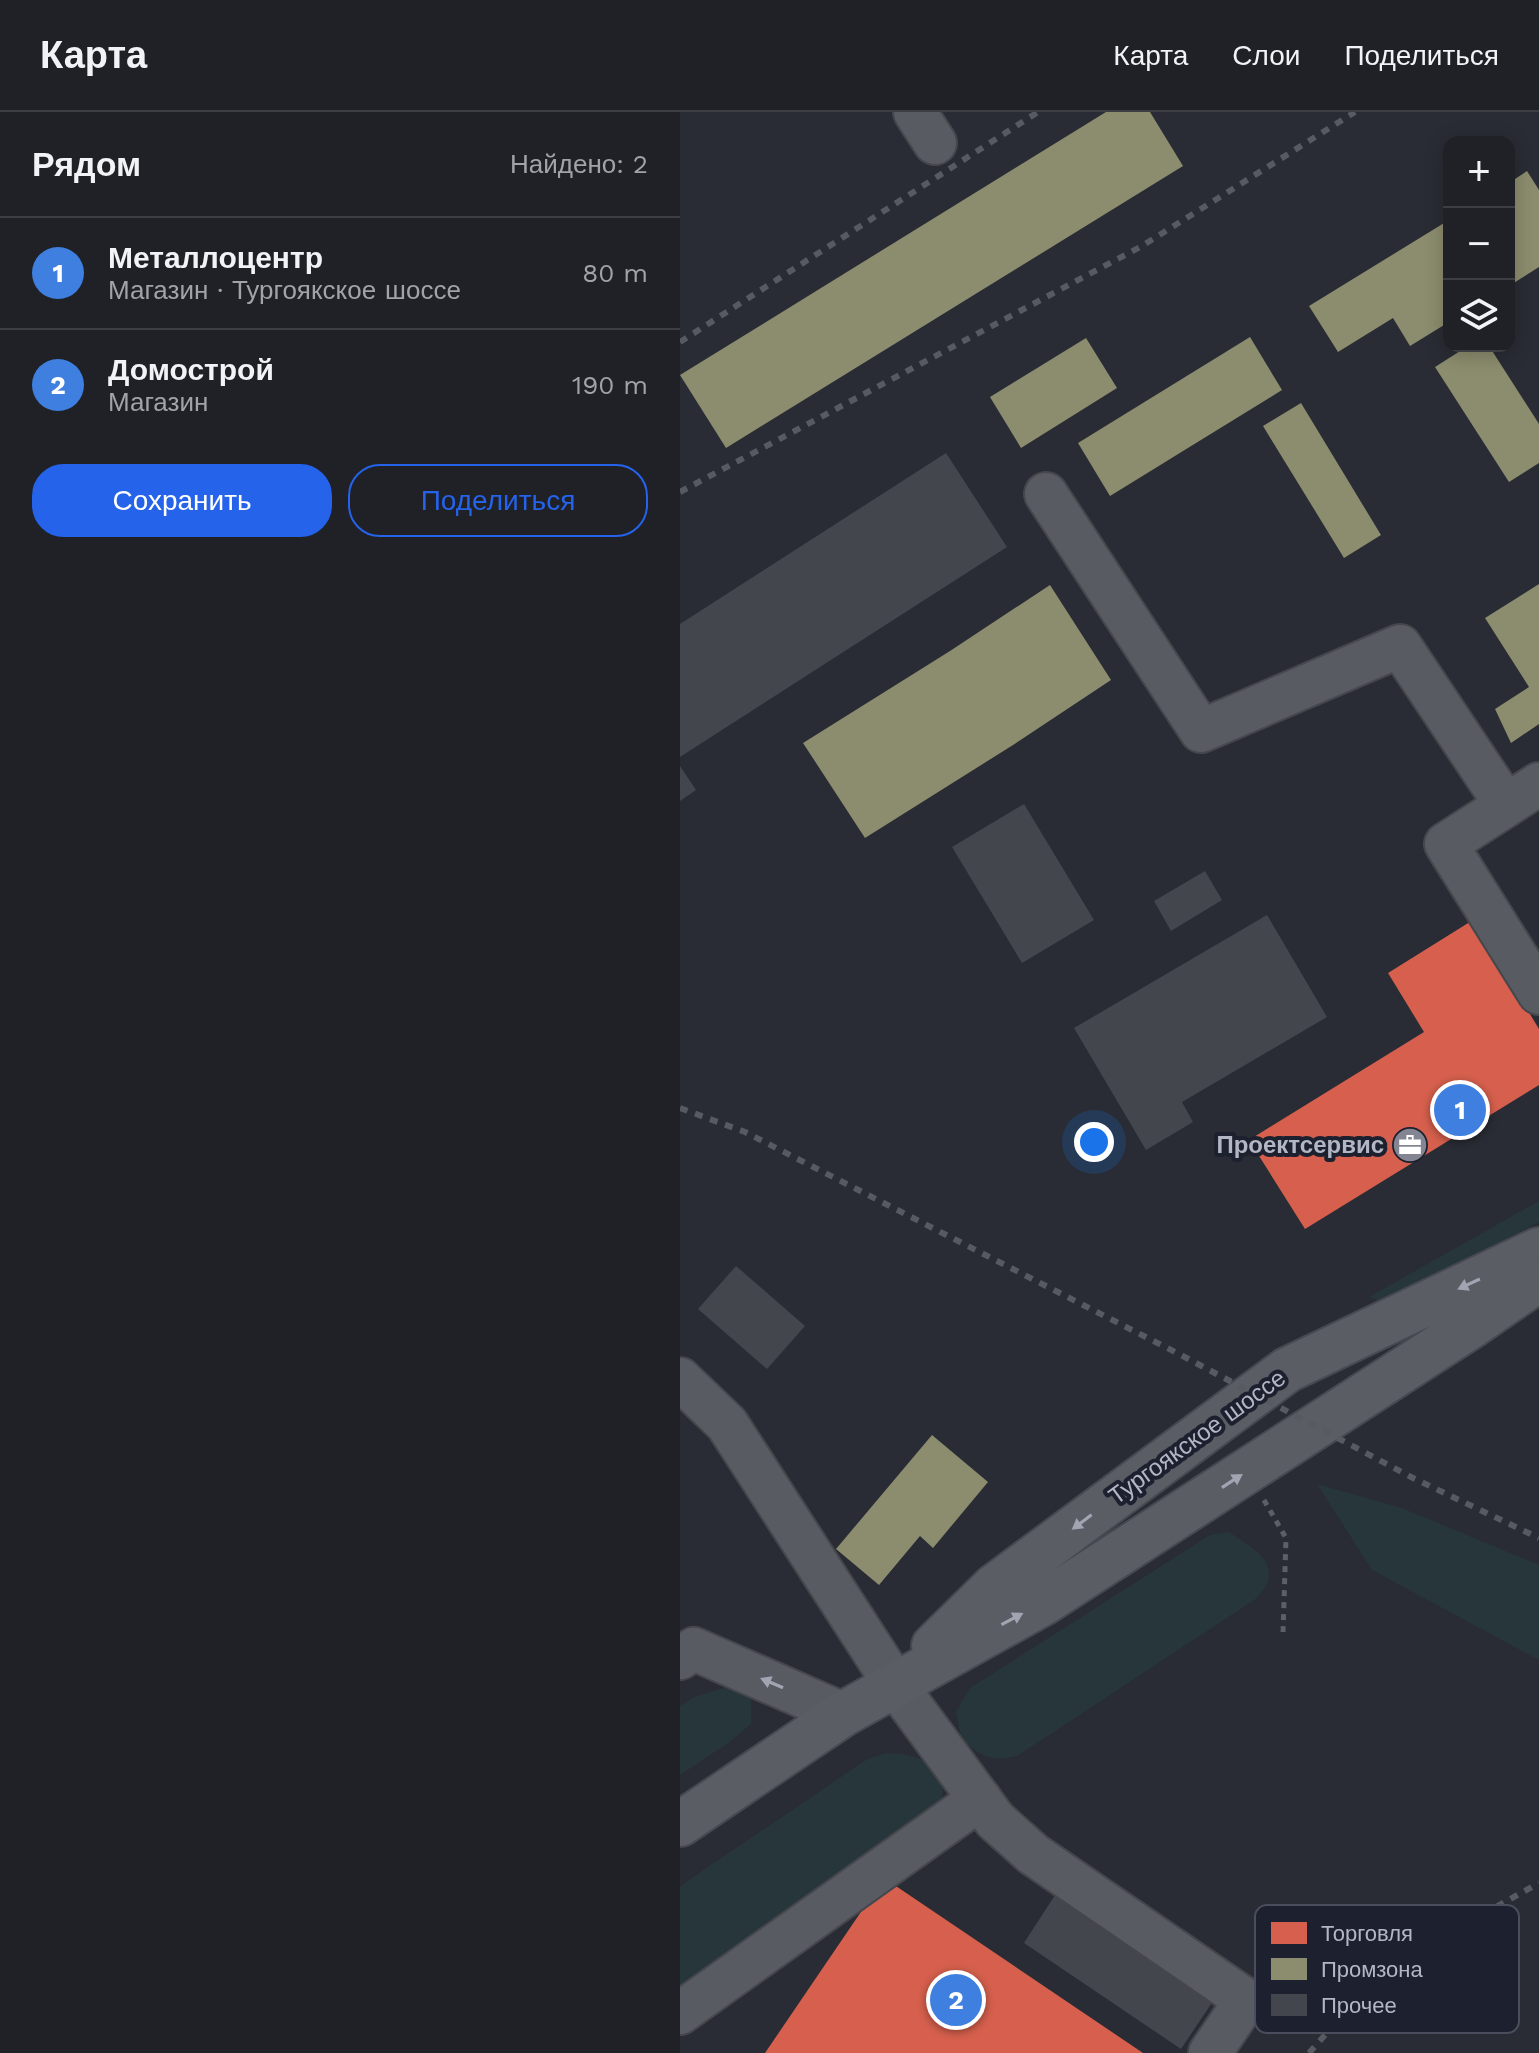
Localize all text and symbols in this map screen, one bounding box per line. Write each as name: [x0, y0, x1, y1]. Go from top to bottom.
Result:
text: Карта: [40, 33, 147, 77]
text: Карта: [1113, 39, 1188, 72]
text: Слои: [1232, 39, 1300, 72]
text: Поделиться: [1344, 39, 1499, 72]
map controls: [1443, 136, 1515, 352]
button: +: [1443, 136, 1515, 208]
text: Рядом: [32, 144, 141, 184]
text: Найдено: 2: [510, 149, 648, 179]
button: −: [1443, 208, 1515, 280]
text: Металлоцентр: [108, 240, 323, 275]
text: 1: [52, 258, 64, 288]
text: 80 m: [582, 258, 648, 288]
text: Магазин · Тургоякское шоссе: [108, 275, 461, 305]
button: layers: [1443, 280, 1515, 352]
text: Домострой: [108, 352, 274, 387]
text: 2: [50, 370, 66, 400]
text: 190 m: [572, 370, 648, 400]
text: Магазин: [108, 387, 208, 417]
button: Сохранить: [32, 464, 332, 537]
button: Поделиться: [348, 464, 648, 537]
pin: 1: [1434, 1080, 1486, 1140]
your location: [1074, 1122, 1114, 1162]
office icon: Проектсервис: [1391, 1126, 1429, 1164]
place label: Проектсервис: [1216, 1131, 1384, 1159]
one-way arrow: [1457, 1277, 1480, 1291]
street label: Тургоякское шоссе: [1103, 1364, 1291, 1510]
one-way arrow: [1221, 1474, 1243, 1488]
one-way arrow: [1071, 1514, 1093, 1530]
one-way arrow: [1001, 1613, 1024, 1626]
one-way arrow: [760, 1676, 783, 1689]
legend: [1255, 1905, 1519, 2033]
text: Торговля: [1321, 1921, 1413, 1946]
text: Промзона: [1321, 1957, 1423, 1982]
pin: 2: [930, 1970, 982, 2030]
text: Прочее: [1321, 1993, 1397, 2018]

